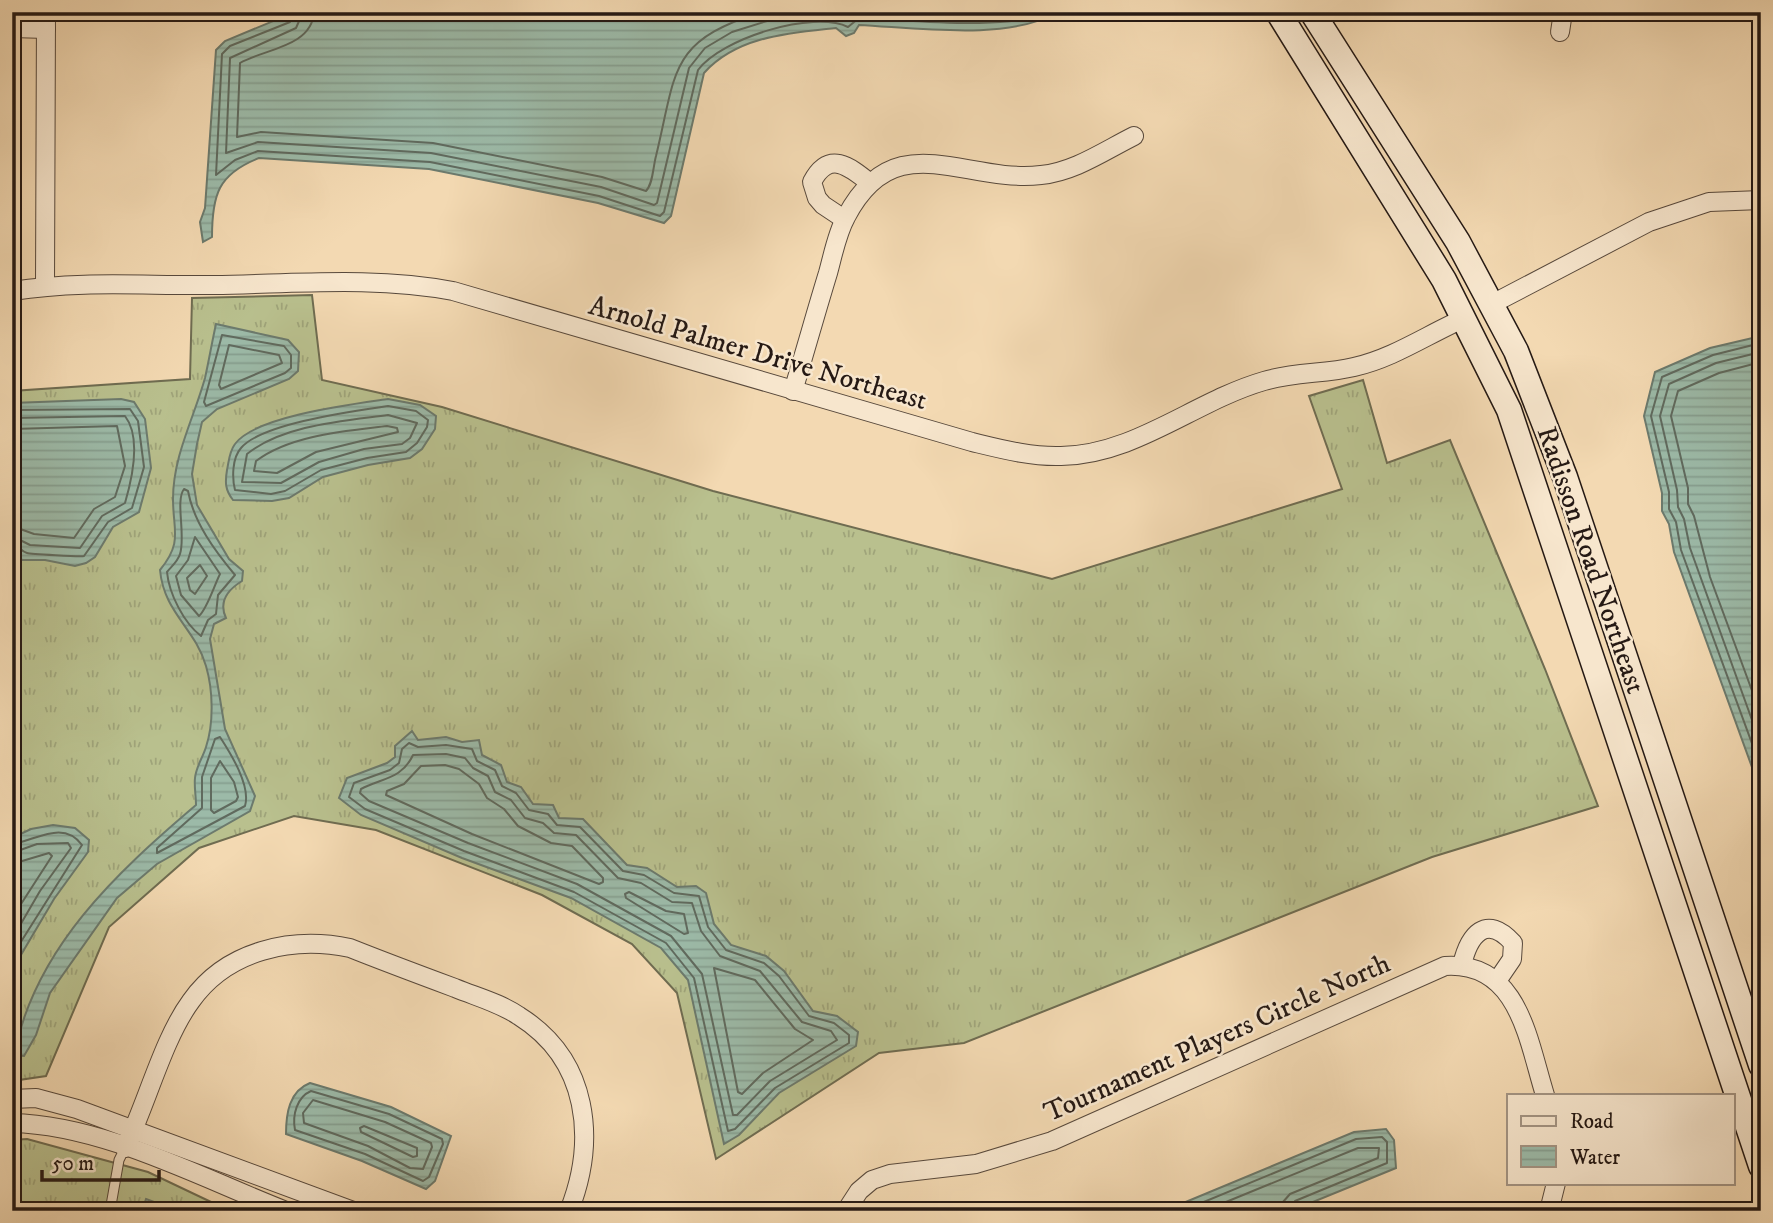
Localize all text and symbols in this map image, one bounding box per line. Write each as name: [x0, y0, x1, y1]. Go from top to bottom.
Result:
street label: Arnold Palmer Drive Northeast: [585, 288, 931, 418]
street label: Radisson Road Northeast: [1529, 422, 1653, 698]
street label: Tournament Players Circle North: [1038, 946, 1396, 1130]
legend: [1507, 1094, 1734, 1184]
text: Road: [1570, 1109, 1614, 1135]
scale bar: [42, 1139, 159, 1183]
text: Water: [1569, 1145, 1620, 1171]
text: 50 m: [52, 1151, 94, 1177]

